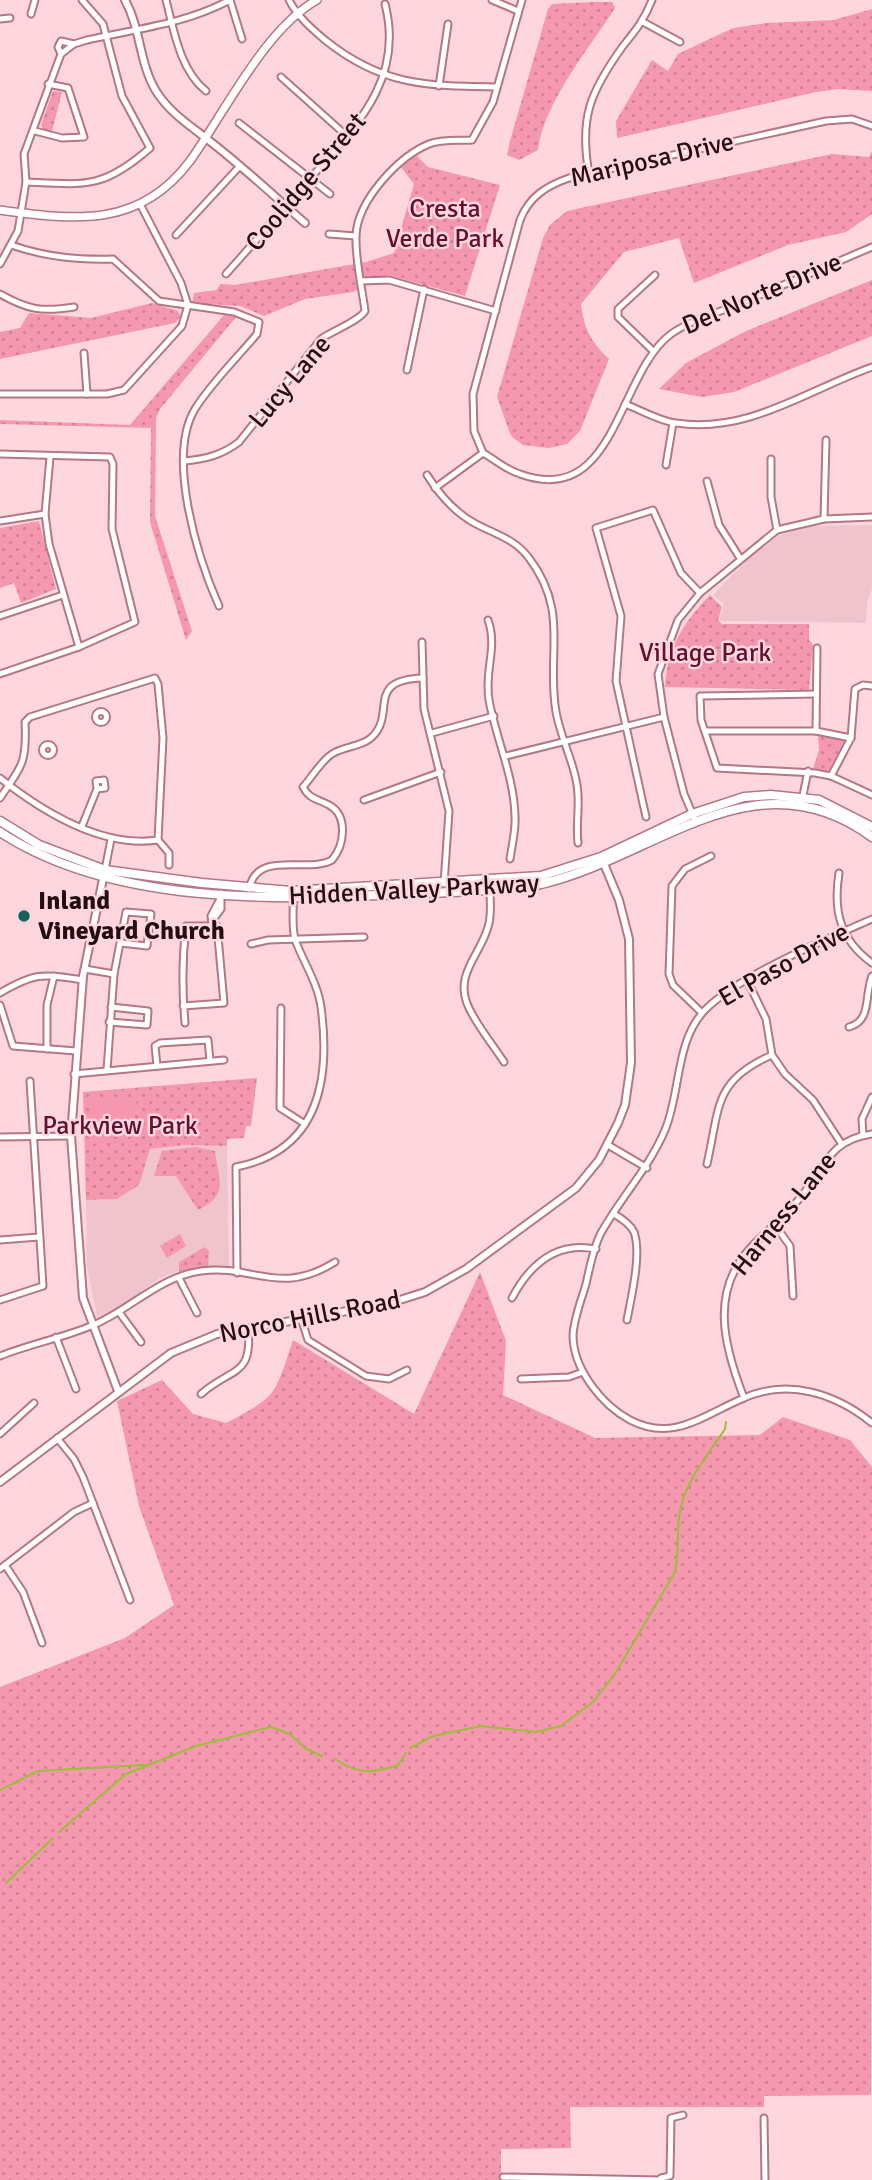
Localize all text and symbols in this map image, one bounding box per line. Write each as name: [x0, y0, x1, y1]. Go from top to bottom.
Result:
street label: Coolidge Street: [239, 106, 373, 258]
street label: Mariposa Drive: [567, 126, 737, 194]
park label: Cresta Verde Park: [386, 193, 504, 255]
street label: Del Norte Drive: [677, 246, 847, 342]
street label: Lucy Lane: [242, 329, 338, 435]
park label: Village Park: [639, 637, 771, 669]
street label: Hidden Valley Parkway: [288, 867, 540, 913]
place label: Inland Vineyard Church: [38, 885, 225, 947]
marker: Inland Vineyard Church: [16, 908, 32, 924]
street label: El Paso Drive: [713, 916, 855, 1014]
park label: Parkview Park: [42, 1110, 198, 1142]
street label: Harness Lane: [724, 1146, 844, 1282]
street label: Norco Hills Road: [217, 1284, 403, 1350]

